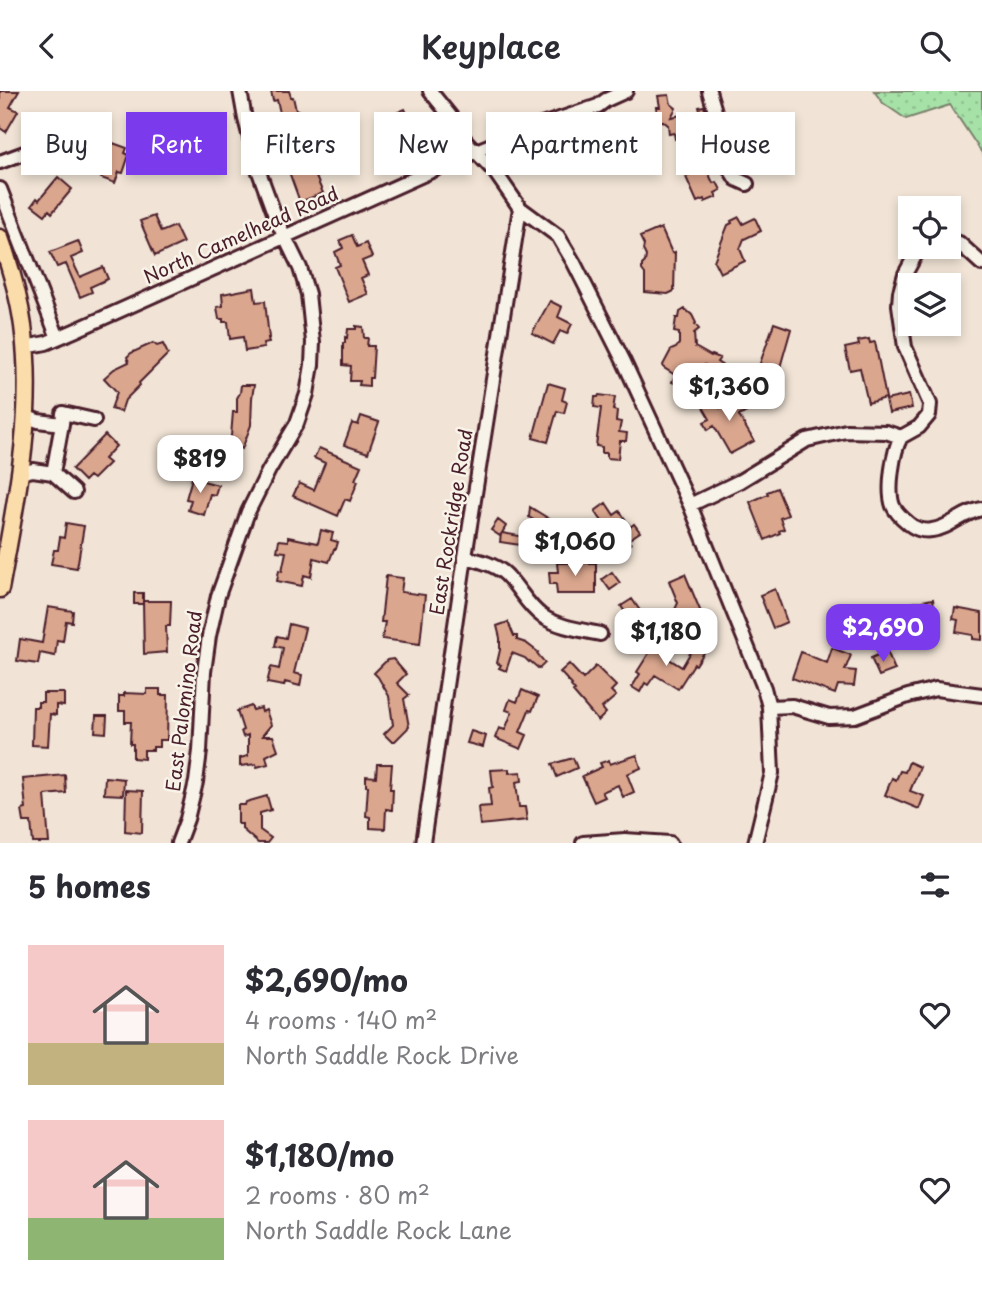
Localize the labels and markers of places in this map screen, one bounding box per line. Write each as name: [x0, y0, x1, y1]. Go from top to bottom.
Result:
pin: $1,360: [672, 363, 786, 423]
pin: $819: [159, 435, 241, 495]
pin: $1,060: [518, 519, 632, 578]
pin: $2,690: [826, 605, 940, 664]
pin: $1,180: [609, 609, 723, 668]

